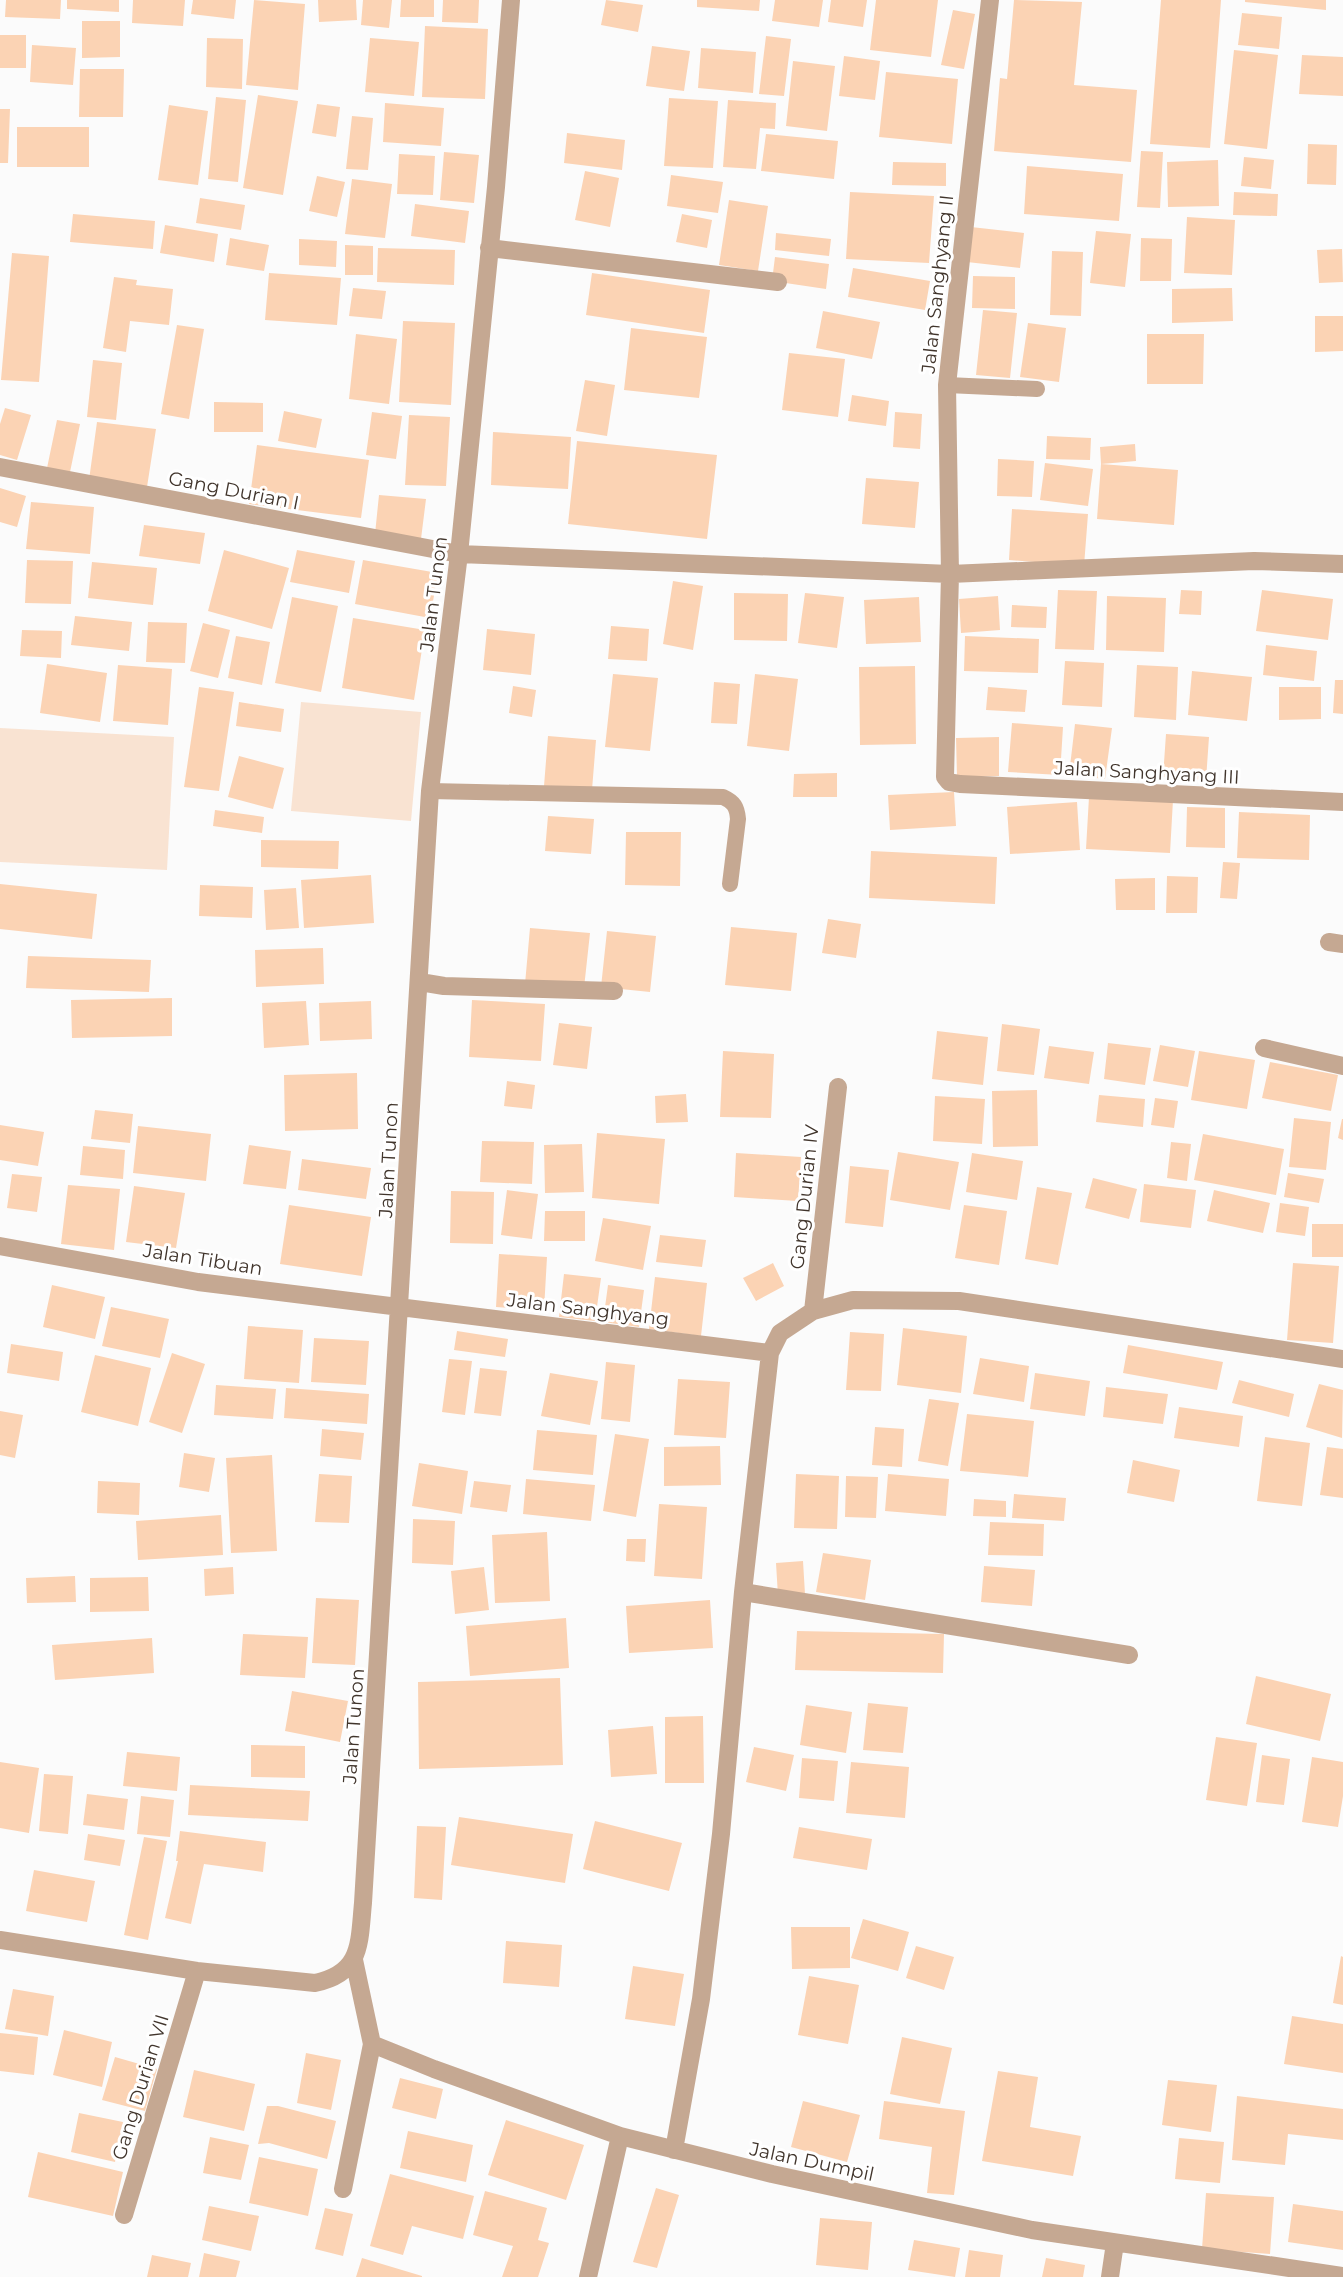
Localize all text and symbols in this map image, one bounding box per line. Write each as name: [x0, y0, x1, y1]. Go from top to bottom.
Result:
street label: Jalan Sanghyang II: [917, 194, 958, 376]
street label: Gang Durian I: [167, 467, 301, 514]
street label: Jalan Tunon: [415, 535, 452, 654]
street label: Jalan Sanghyang III: [1053, 756, 1240, 789]
street label: Jalan Tunon: [374, 1102, 403, 1219]
street label: Gang Durian IV: [785, 1123, 824, 1271]
street label: Jalan Tibuan: [141, 1239, 264, 1280]
street label: Jalan Sanghyang: [505, 1288, 670, 1331]
street label: Jalan Tunon: [338, 1667, 369, 1786]
street label: Gang Durian VII: [107, 2011, 174, 2163]
street label: Jalan Dumpil: [747, 2137, 876, 2186]

